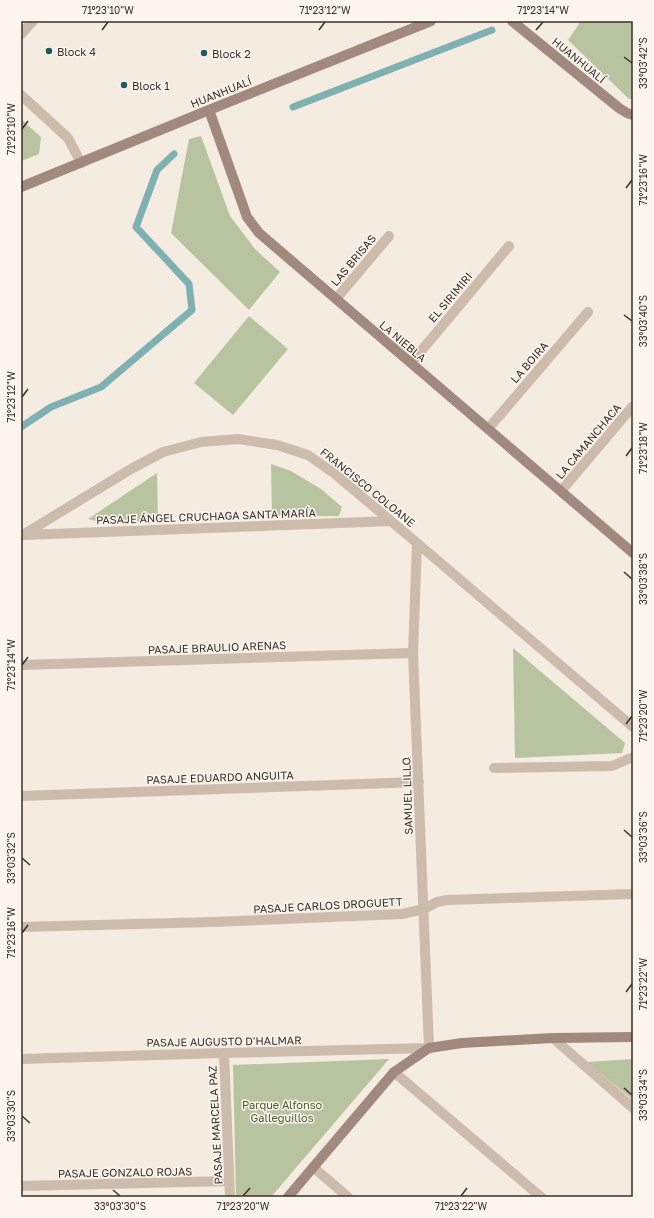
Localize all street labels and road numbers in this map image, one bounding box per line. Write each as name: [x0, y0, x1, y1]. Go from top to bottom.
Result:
street label: HUANHUALÍ: [550, 35, 609, 86]
street label: HUANHUALÍ: [188, 74, 254, 110]
street label: LAS BRISAS: [328, 232, 378, 288]
street label: EL SIRIMIRI: [425, 269, 475, 325]
street label: LA NIEBLA: [377, 318, 429, 365]
street label: LA BOIRA: [508, 338, 551, 385]
street label: LA CAMANCHACA: [553, 400, 624, 481]
street label: FRANCISCO COLOANE: [318, 445, 418, 529]
street label: PASAJE ÁNGEL CRUCHAGA SANTA MARÍA: [96, 506, 317, 526]
street label: PASAJE BRAULIO ARENAS: [148, 638, 286, 656]
street label: SAMUEL LILLO: [399, 757, 415, 835]
street label: PASAJE EDUARDO ANGUITA: [146, 768, 295, 786]
street label: PASAJE CARLOS DROGUETT: [253, 895, 403, 915]
street label: PASAJE AUGUSTO D'HALMAR: [146, 1033, 302, 1049]
street label: PASAJE MARCELA PAZ: [205, 1065, 225, 1185]
street label: PASAJE GONZALO ROJAS: [58, 1164, 192, 1180]

